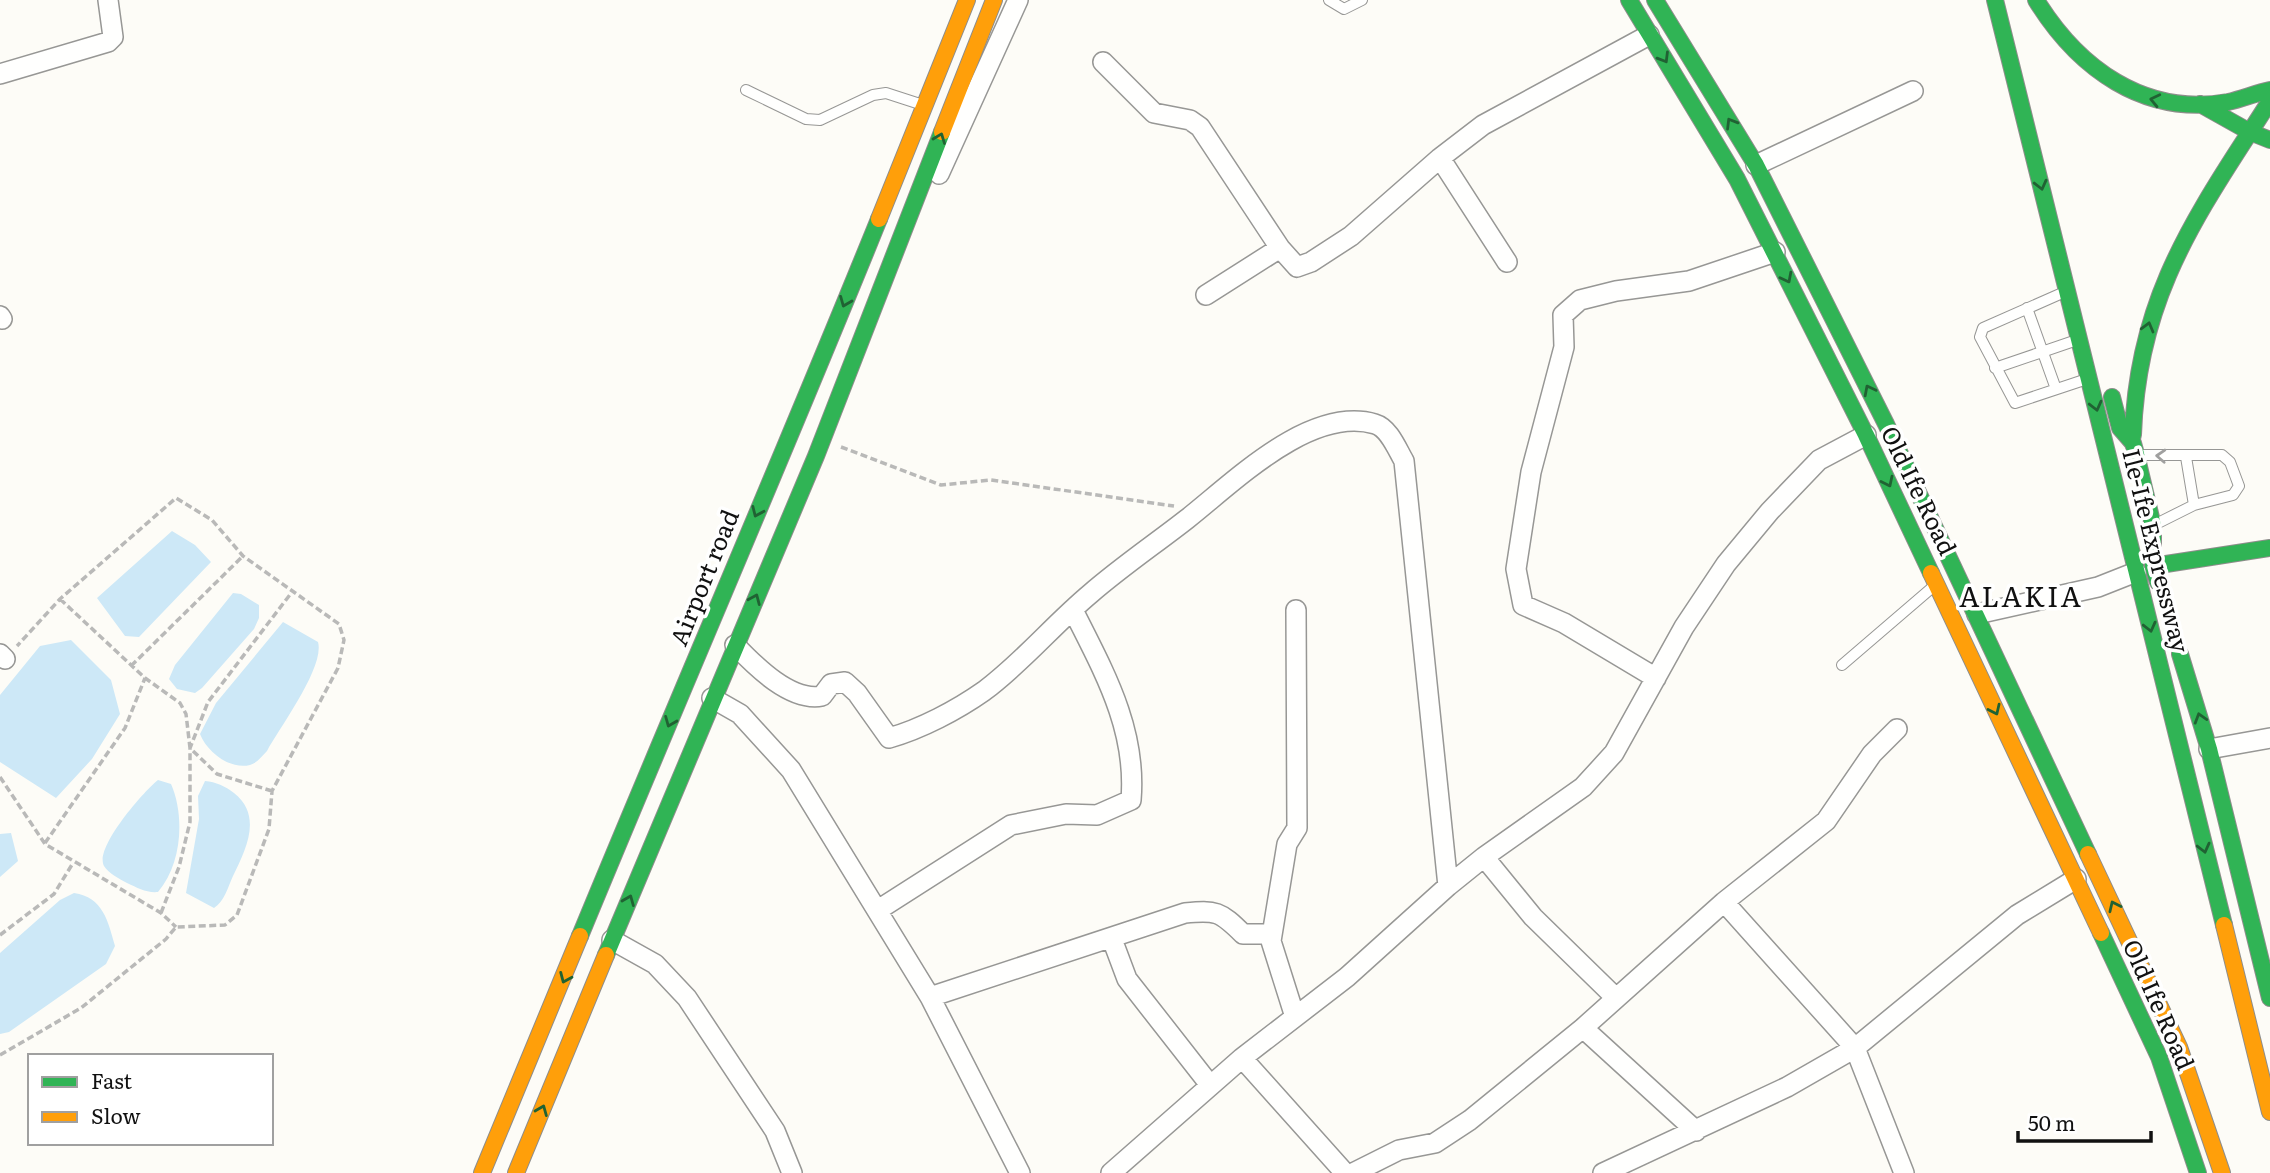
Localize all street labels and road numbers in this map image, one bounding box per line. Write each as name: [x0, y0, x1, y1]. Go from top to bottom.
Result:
street label: Old Ife Road: [1874, 419, 1967, 561]
street label: Ile-Ife Expressway: [2115, 445, 2200, 656]
street label: Airport road: [659, 503, 746, 650]
street label: Old Ife Road: [2116, 933, 2205, 1075]

